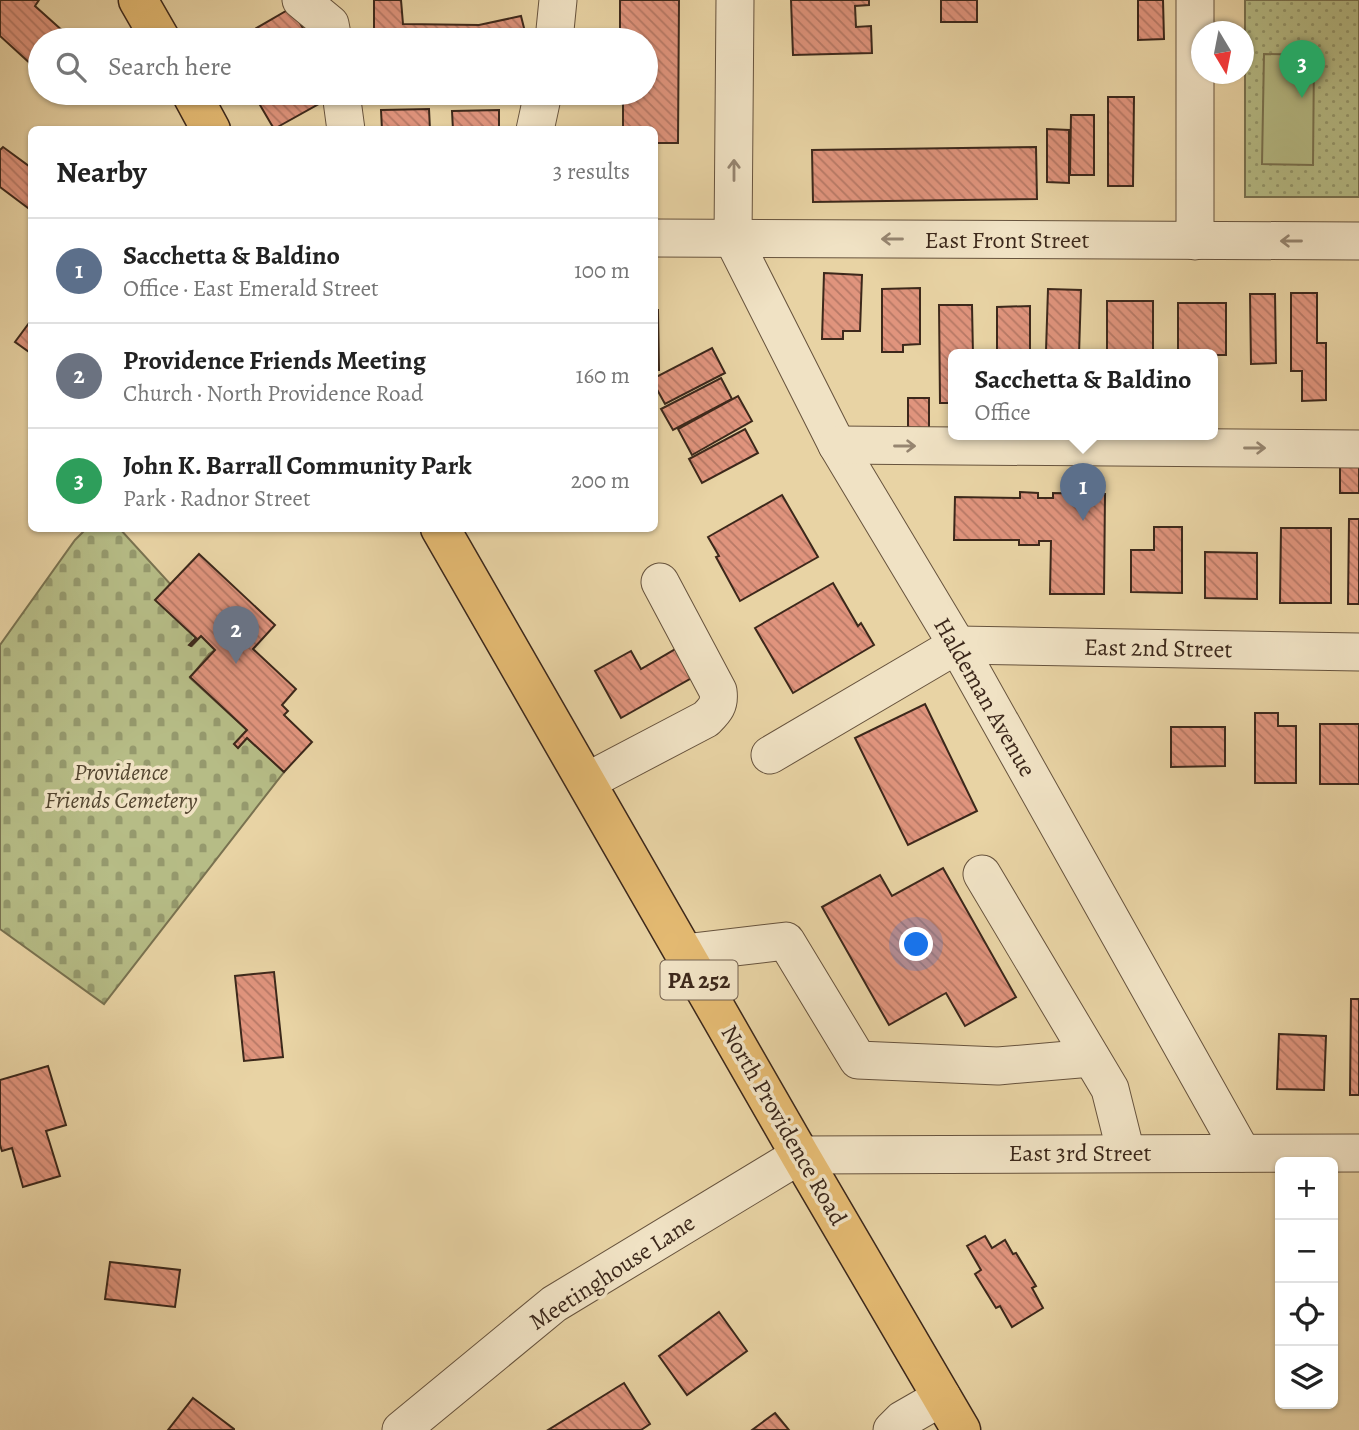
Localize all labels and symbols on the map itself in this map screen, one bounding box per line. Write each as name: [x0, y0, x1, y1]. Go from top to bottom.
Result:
north arrow: [1191, 21, 1254, 84]
pin: 3: [1279, 40, 1325, 98]
one-way arrow: [727, 159, 741, 182]
street label: East Front Street: [925, 224, 1089, 256]
one-way arrow: [881, 232, 904, 246]
one-way arrow: [1280, 234, 1303, 248]
one-way arrow: [893, 439, 916, 453]
one-way arrow: [1243, 441, 1266, 455]
pin: 1: [1060, 463, 1106, 521]
pin: 2: [213, 606, 259, 664]
street label: Haldeman Avenue: [926, 612, 1044, 782]
street label: East 2nd Street: [1084, 631, 1233, 665]
park label: Providence Friends Cemetery: [44, 756, 198, 816]
your location: [899, 927, 933, 961]
road number: PA 252: [660, 960, 738, 1000]
street label: North Providence Road: [714, 1019, 855, 1231]
street label: East 3rd Street: [1009, 1137, 1151, 1169]
street label: Meetinghouse Lane: [523, 1206, 701, 1338]

